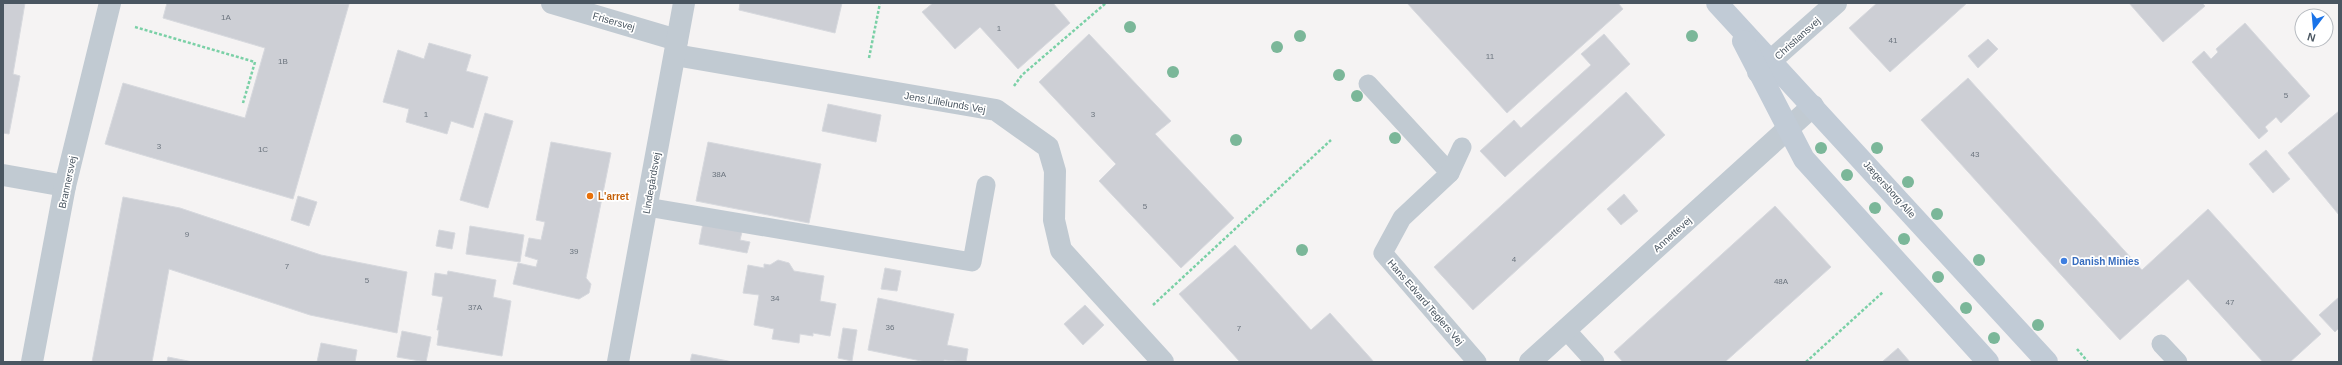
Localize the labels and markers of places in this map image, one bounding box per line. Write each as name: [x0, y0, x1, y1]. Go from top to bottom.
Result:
marker: L'arret: [585, 191, 595, 201]
place label: L'arret: [598, 191, 629, 202]
marker: Danish Minies: [2059, 256, 2069, 266]
place label: Danish Minies: [2072, 256, 2140, 267]

